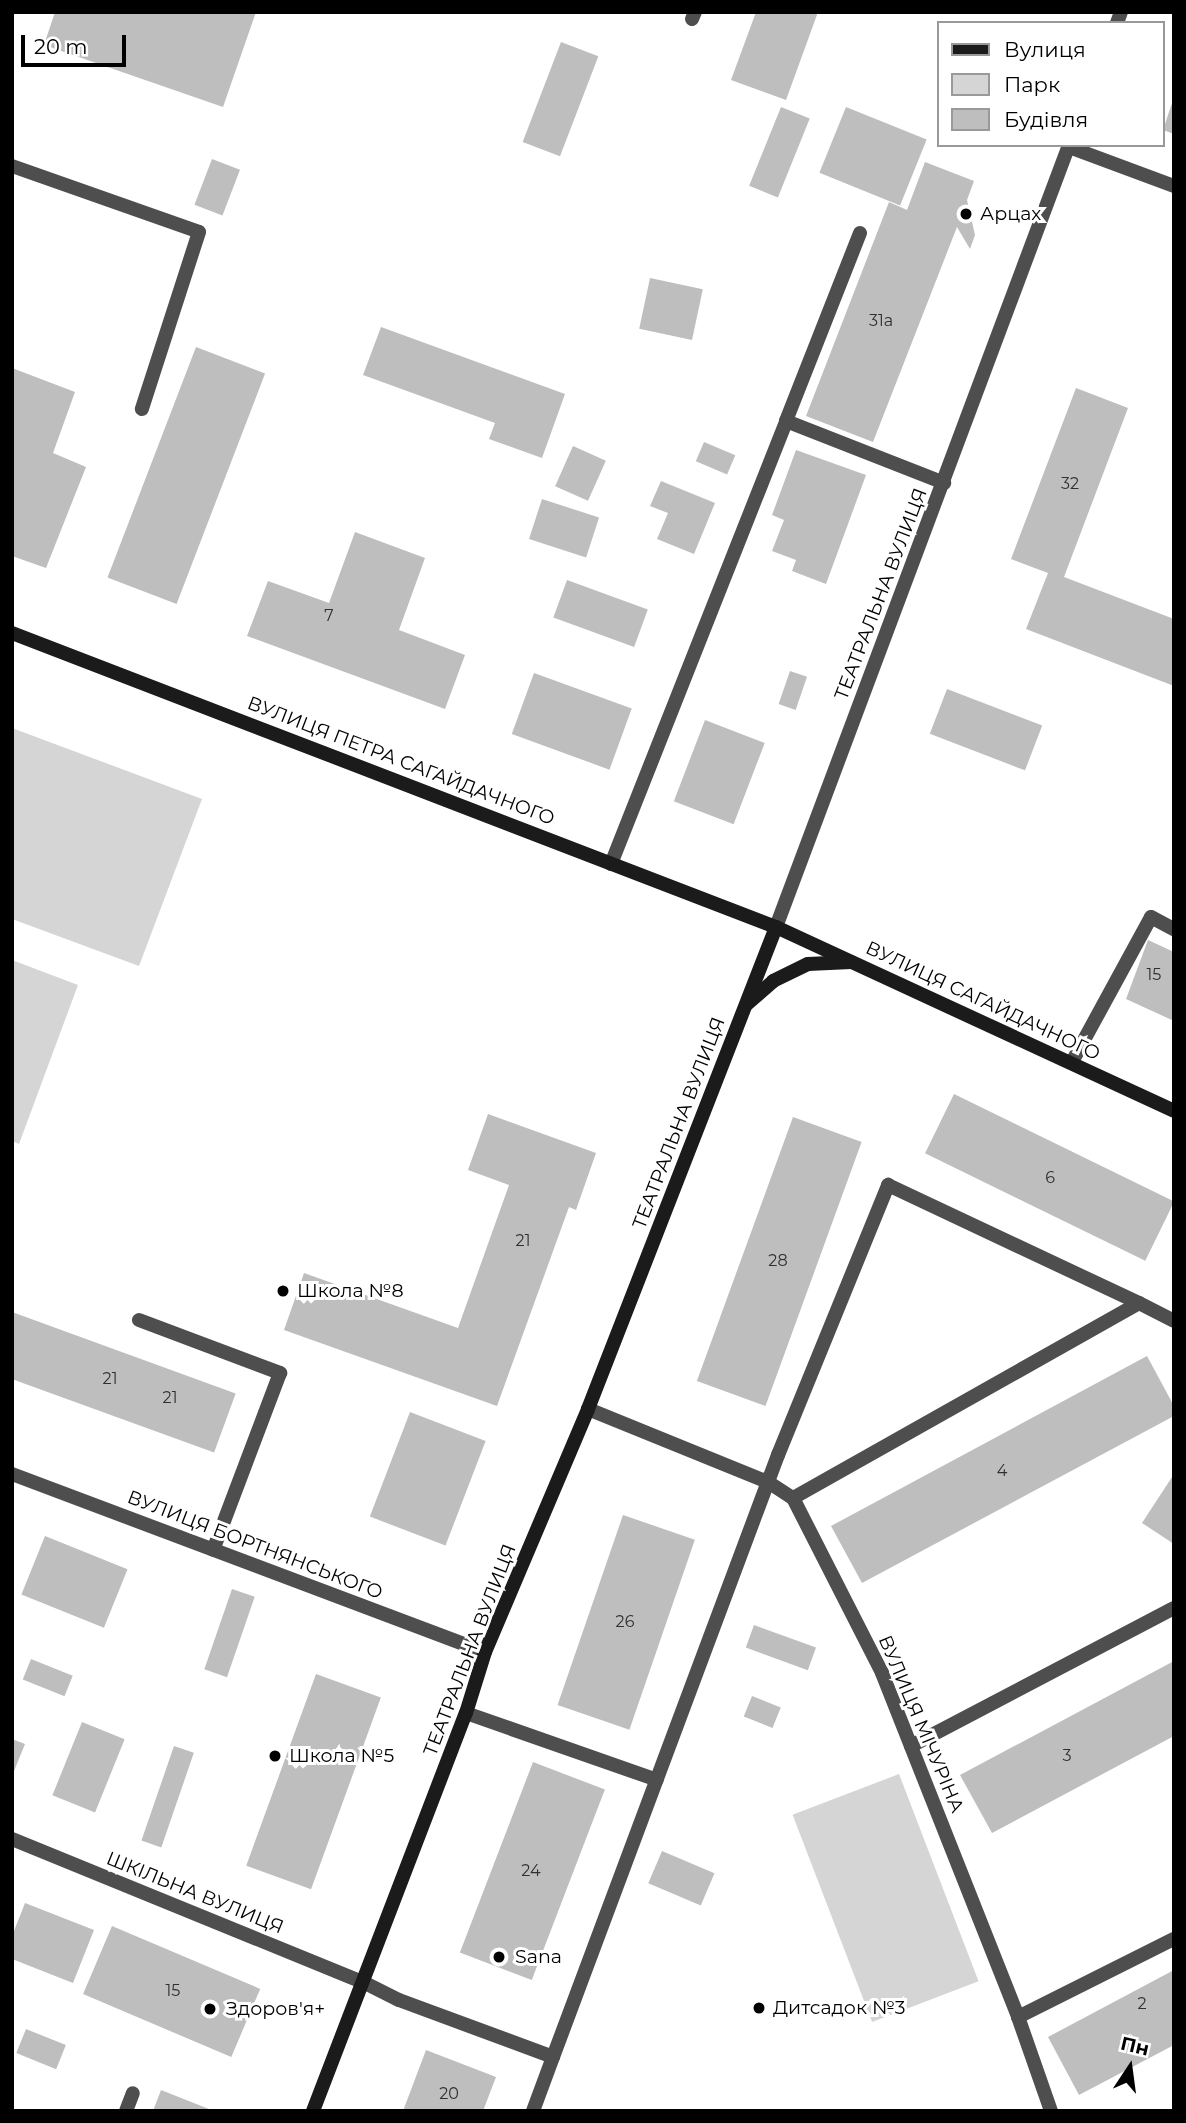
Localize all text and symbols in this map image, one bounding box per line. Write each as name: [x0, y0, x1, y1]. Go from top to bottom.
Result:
scale bar: [24, 21, 130, 65]
legend: [937, 21, 1165, 147]
text: 20 m: [34, 34, 88, 59]
text: Вулиця: [1004, 37, 1086, 62]
text: Парк: [1004, 72, 1060, 97]
text: Будівля: [1004, 107, 1088, 132]
place label: Арцах: [980, 203, 1041, 225]
marker: Арцах: [958, 206, 974, 222]
house number: 31а: [869, 311, 893, 331]
house number: 32: [1061, 474, 1079, 494]
street label: ТЕАТРАЛЬНА ВУЛИЦЯ: [830, 485, 932, 703]
house number: 7: [324, 606, 334, 626]
street label: ВУЛИЦЯ ПЕТРА САГАЙДАЧНОГО: [244, 692, 558, 830]
street label: ВУЛИЦЯ САГАЙДАЧНОГО: [862, 937, 1104, 1065]
house number: 15: [1147, 965, 1161, 985]
street label: ТЕАТРАЛЬНА ВУЛИЦЯ: [628, 1014, 730, 1232]
house number: 6: [1045, 1168, 1055, 1188]
house number: 21: [516, 1231, 530, 1251]
house number: 28: [768, 1251, 788, 1271]
place label: Школа №8: [297, 1280, 404, 1302]
marker: Школа №8: [275, 1283, 291, 1299]
house number: 21: [103, 1369, 117, 1389]
house number: 21: [163, 1388, 177, 1408]
house number: 4: [997, 1461, 1007, 1481]
street label: ВУЛИЦЯ БОРТНЯНСЬКОГО: [124, 1486, 386, 1604]
street label: ТЕАТРАЛЬНА ВУЛИЦЯ: [419, 1541, 521, 1759]
house number: 26: [616, 1612, 634, 1632]
street label: ВУЛИЦЯ МІЧУРІНА: [873, 1632, 969, 1816]
place label: Школа №5: [289, 1745, 394, 1767]
house number: 3: [1062, 1746, 1072, 1766]
marker: Школа №5: [267, 1748, 283, 1764]
street label: ШКІЛЬНА ВУЛИЦЯ: [103, 1847, 287, 1939]
house number: 24: [521, 1861, 541, 1881]
place label: Sana: [515, 1946, 562, 1968]
marker: Sana: [489, 1947, 509, 1967]
house number: 15: [166, 1981, 180, 2001]
house number: 2: [1137, 1994, 1147, 2014]
place label: Дитсадок №3: [773, 1997, 905, 2019]
place label: Здоров'я+: [226, 1998, 325, 2020]
marker: Здоров'я+: [200, 1999, 220, 2019]
marker: Дитсадок №3: [751, 2000, 767, 2016]
north arrow: [1095, 2032, 1165, 2102]
text: Пн: [1118, 2032, 1151, 2060]
house number: 20: [439, 2084, 459, 2104]

